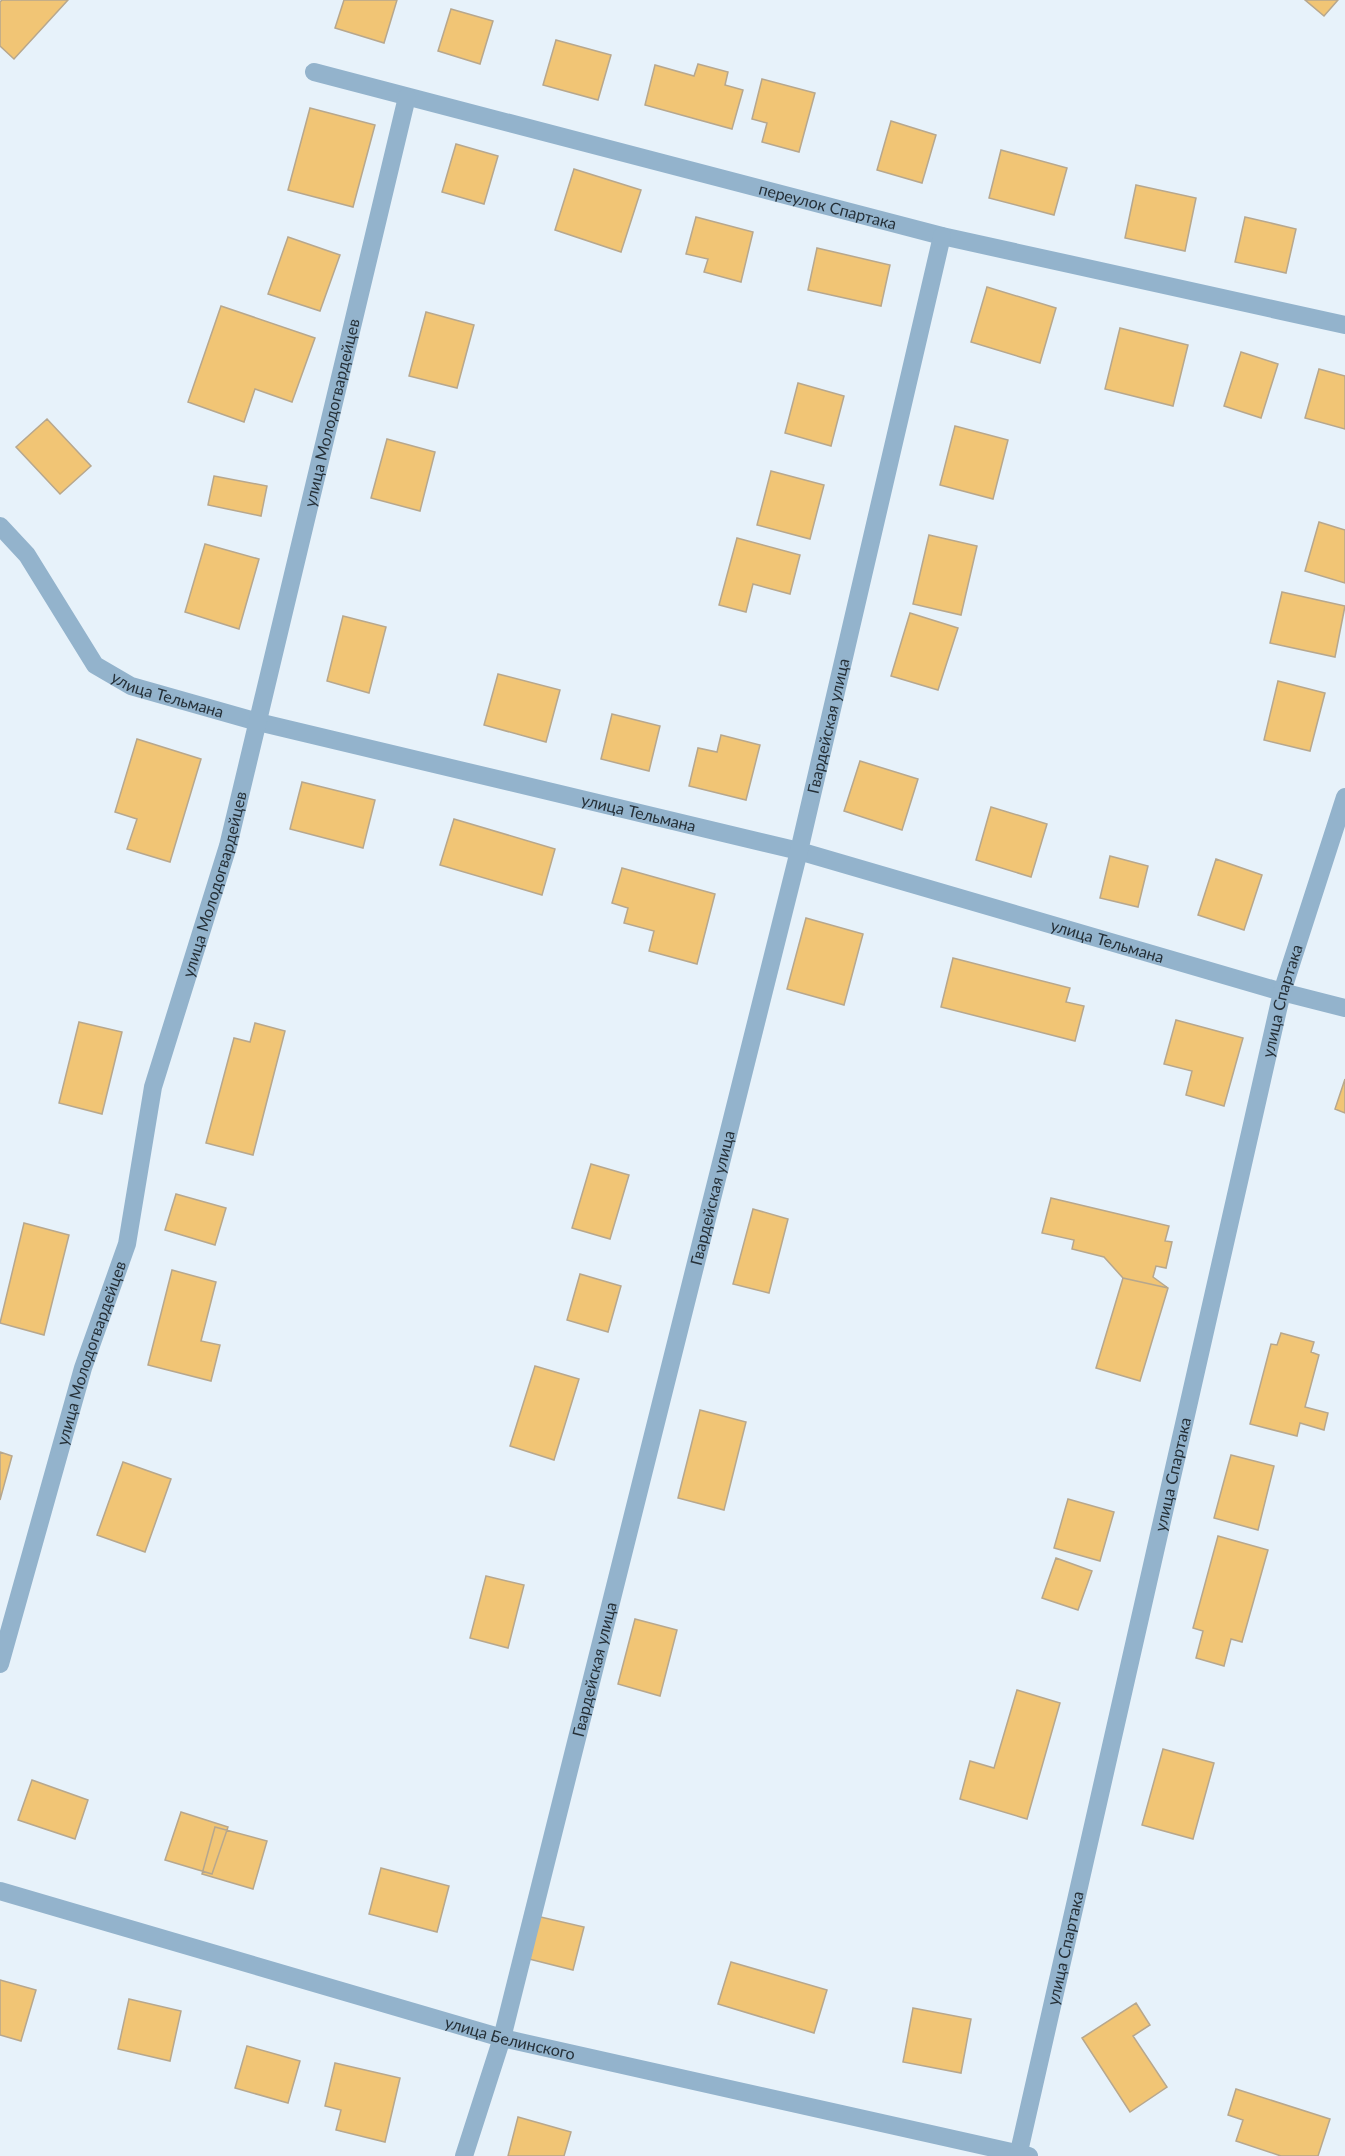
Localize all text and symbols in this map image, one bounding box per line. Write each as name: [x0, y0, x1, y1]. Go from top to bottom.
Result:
street label: переулок Спартака: [757, 179, 899, 233]
street label: улица Молодогвардейцев: [299, 317, 363, 509]
street label: Гвардейская улица: [803, 656, 853, 795]
street label: улица Тельмана: [108, 667, 226, 721]
street label: улица Молодогвардейцев: [178, 789, 250, 979]
street label: улица Тельмана: [580, 789, 698, 835]
street label: улица Тельмана: [1049, 915, 1166, 966]
street label: улица Спартака: [1257, 942, 1306, 1059]
street label: Гвардейская улица: [686, 1128, 738, 1267]
street label: улица Молодогвардейцев: [52, 1258, 129, 1447]
street label: улица Спартака: [1150, 1415, 1194, 1533]
street label: Гвардейская улица: [568, 1600, 620, 1739]
street label: улица Спартака: [1042, 1889, 1087, 2007]
street label: улица Белинского: [443, 2012, 577, 2063]

